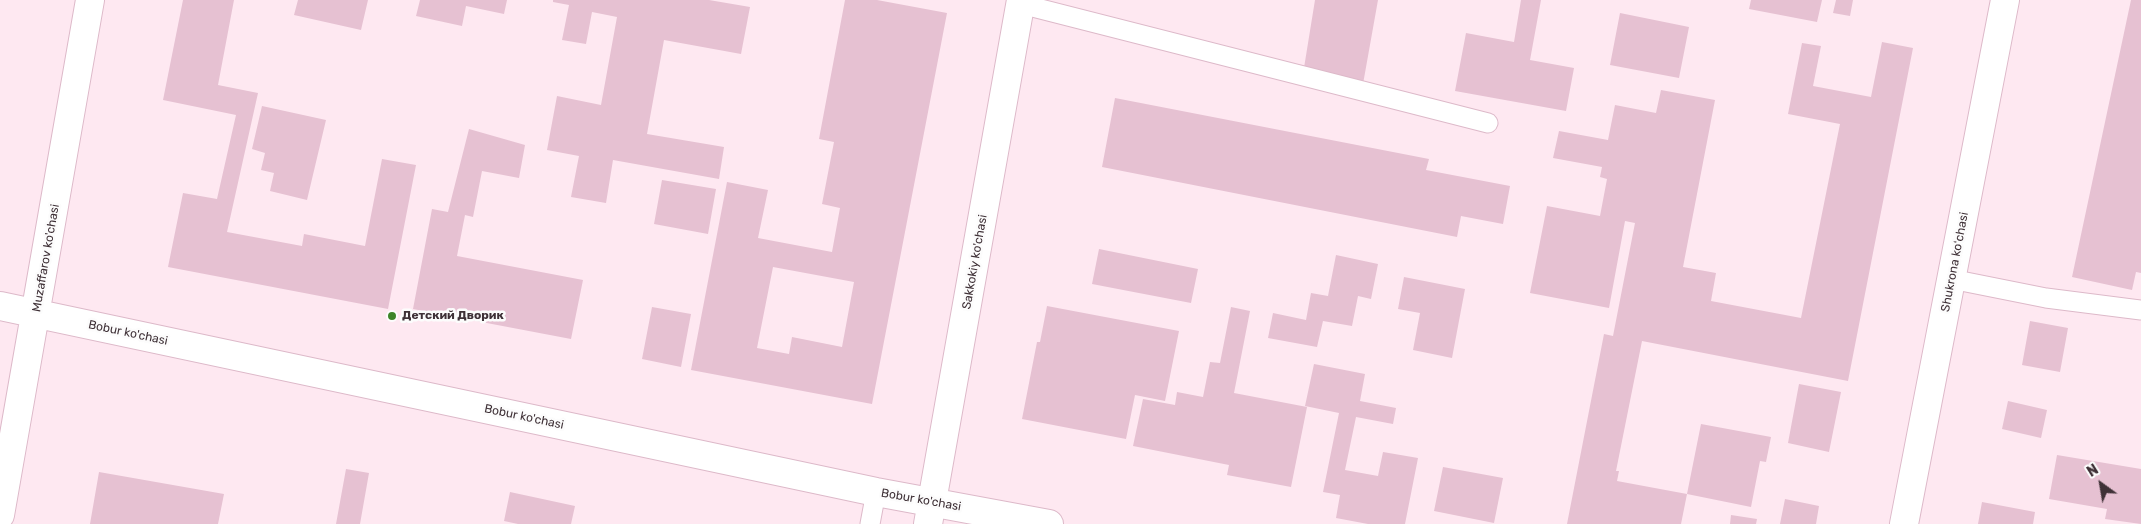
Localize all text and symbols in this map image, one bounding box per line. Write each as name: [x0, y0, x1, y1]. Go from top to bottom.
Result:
street label: Muzaffarov ko'chasi: [29, 203, 63, 313]
street label: Shukrona koʻchasi: [1938, 211, 1972, 313]
street label: Sakkokiy ko'chasi: [960, 213, 990, 311]
place label: Детский Дворик: [402, 309, 504, 323]
marker: Детский Дворик: [386, 310, 398, 322]
street label: Bobur ko'chasi: [87, 318, 169, 348]
street label: Bobur ko'chasi: [483, 402, 565, 432]
north arrow: [2076, 459, 2126, 509]
text: N: [2084, 461, 2102, 481]
street label: Bobur ko'chasi: [880, 486, 962, 514]

